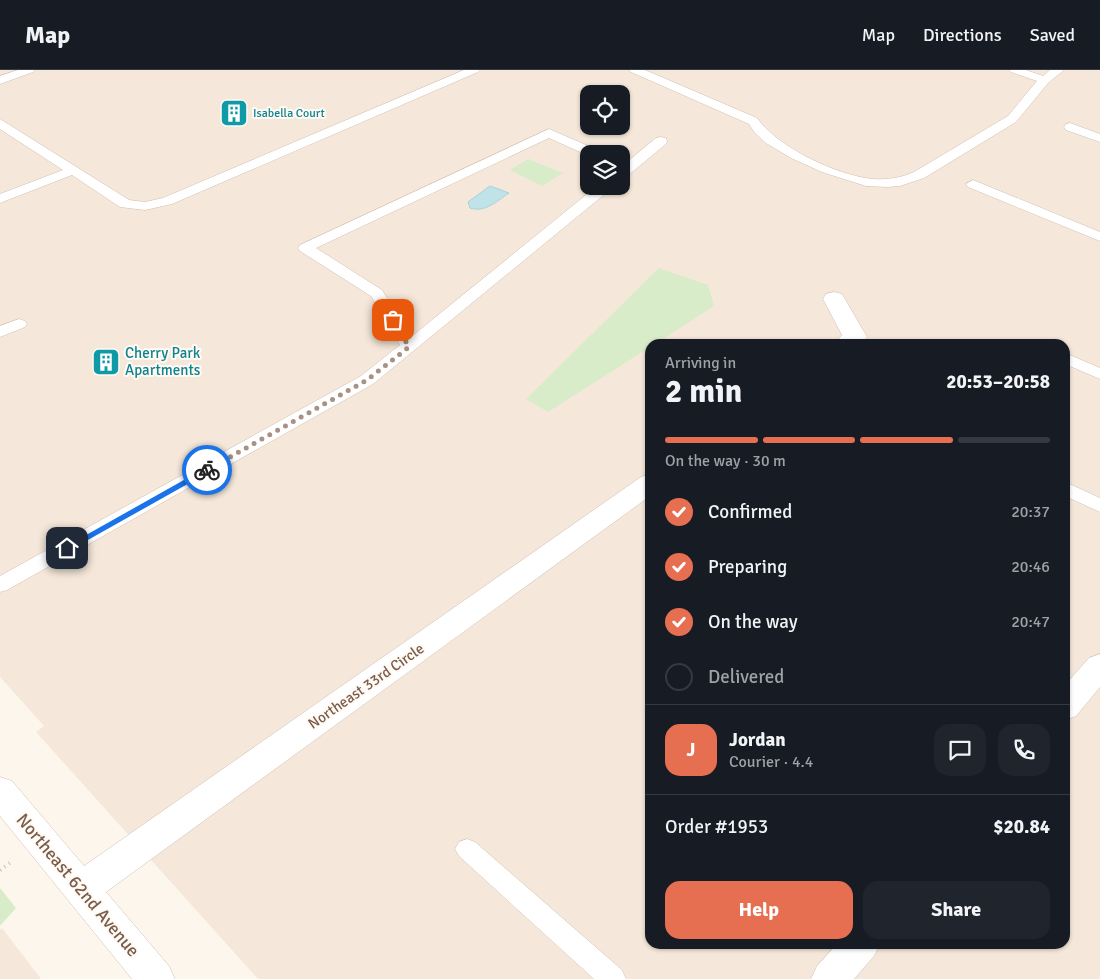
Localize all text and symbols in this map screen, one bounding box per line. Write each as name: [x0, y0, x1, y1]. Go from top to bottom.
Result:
text: Map: [25, 20, 70, 50]
text: Map: [862, 24, 895, 46]
text: Directions: [923, 24, 1002, 46]
text: Saved: [1030, 24, 1075, 46]
map controls: [580, 85, 630, 195]
button: locate: [580, 85, 630, 135]
building icon: Isabella Court: [219, 98, 249, 128]
place label: Isabella Court: [253, 106, 325, 121]
button: layers: [580, 145, 630, 195]
pin: [372, 299, 414, 341]
icon: bag: [379, 306, 407, 334]
place label: Cherry Park Apartments: [125, 344, 201, 379]
building icon: Cherry Park Apartments: [91, 347, 121, 377]
text: Arriving in: [665, 353, 736, 373]
text: 20:53–20:58: [946, 370, 1050, 394]
text: 2 min: [665, 372, 742, 411]
courier: [182, 445, 232, 495]
text: On the way · 30 m: [665, 451, 786, 471]
icon: bike: [193, 456, 221, 484]
icon: check: [665, 498, 693, 526]
text: Confirmed: [708, 500, 792, 524]
text: 20:37: [1011, 502, 1050, 522]
pin: [46, 527, 88, 569]
icon: home: [53, 534, 81, 562]
icon: check: [665, 553, 693, 581]
text: Preparing: [708, 555, 787, 579]
text: 20:46: [1011, 557, 1050, 577]
icon: check: [665, 608, 693, 636]
text: On the way: [708, 610, 798, 634]
text: 20:47: [1011, 612, 1050, 632]
street label: Northeast 33rd Circle: [305, 639, 427, 733]
text: Delivered: [708, 665, 784, 689]
button: chat: [934, 724, 986, 776]
button: phone: [998, 724, 1050, 776]
text: Jordan: [729, 728, 786, 752]
text: J: [687, 738, 695, 762]
text: Courier · 4.4: [729, 752, 813, 772]
street label: Northeast 62nd Avenue: [12, 809, 144, 961]
text: Order #1953: [665, 815, 768, 839]
text: $20.84: [993, 815, 1050, 839]
button: Help: [665, 881, 853, 939]
button: Share: [863, 881, 1050, 939]

